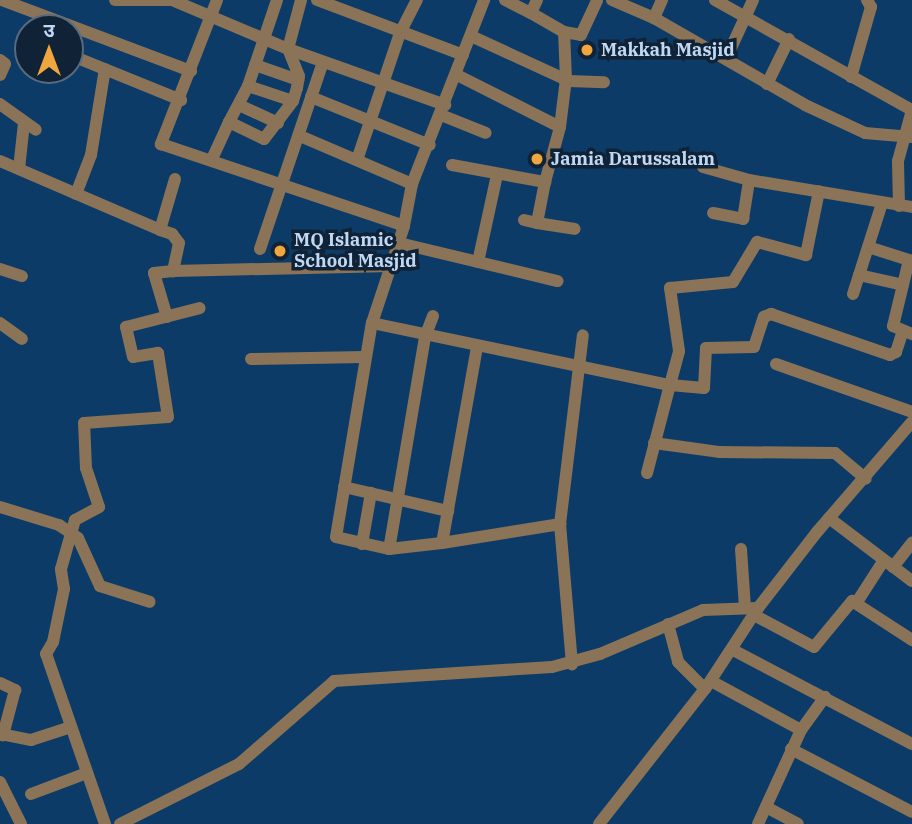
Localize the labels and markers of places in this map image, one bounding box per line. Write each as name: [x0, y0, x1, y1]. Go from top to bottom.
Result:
place label: Makkah Masjid: [601, 39, 735, 61]
marker: Makkah Masjid: [579, 42, 595, 58]
place label: Jamia Darussalam: [551, 148, 715, 170]
marker: Jamia Darussalam: [529, 151, 545, 167]
place label: MQ Islamic School Masjid: [294, 230, 417, 272]
marker: MQ Islamic School Masjid: [272, 243, 288, 259]

